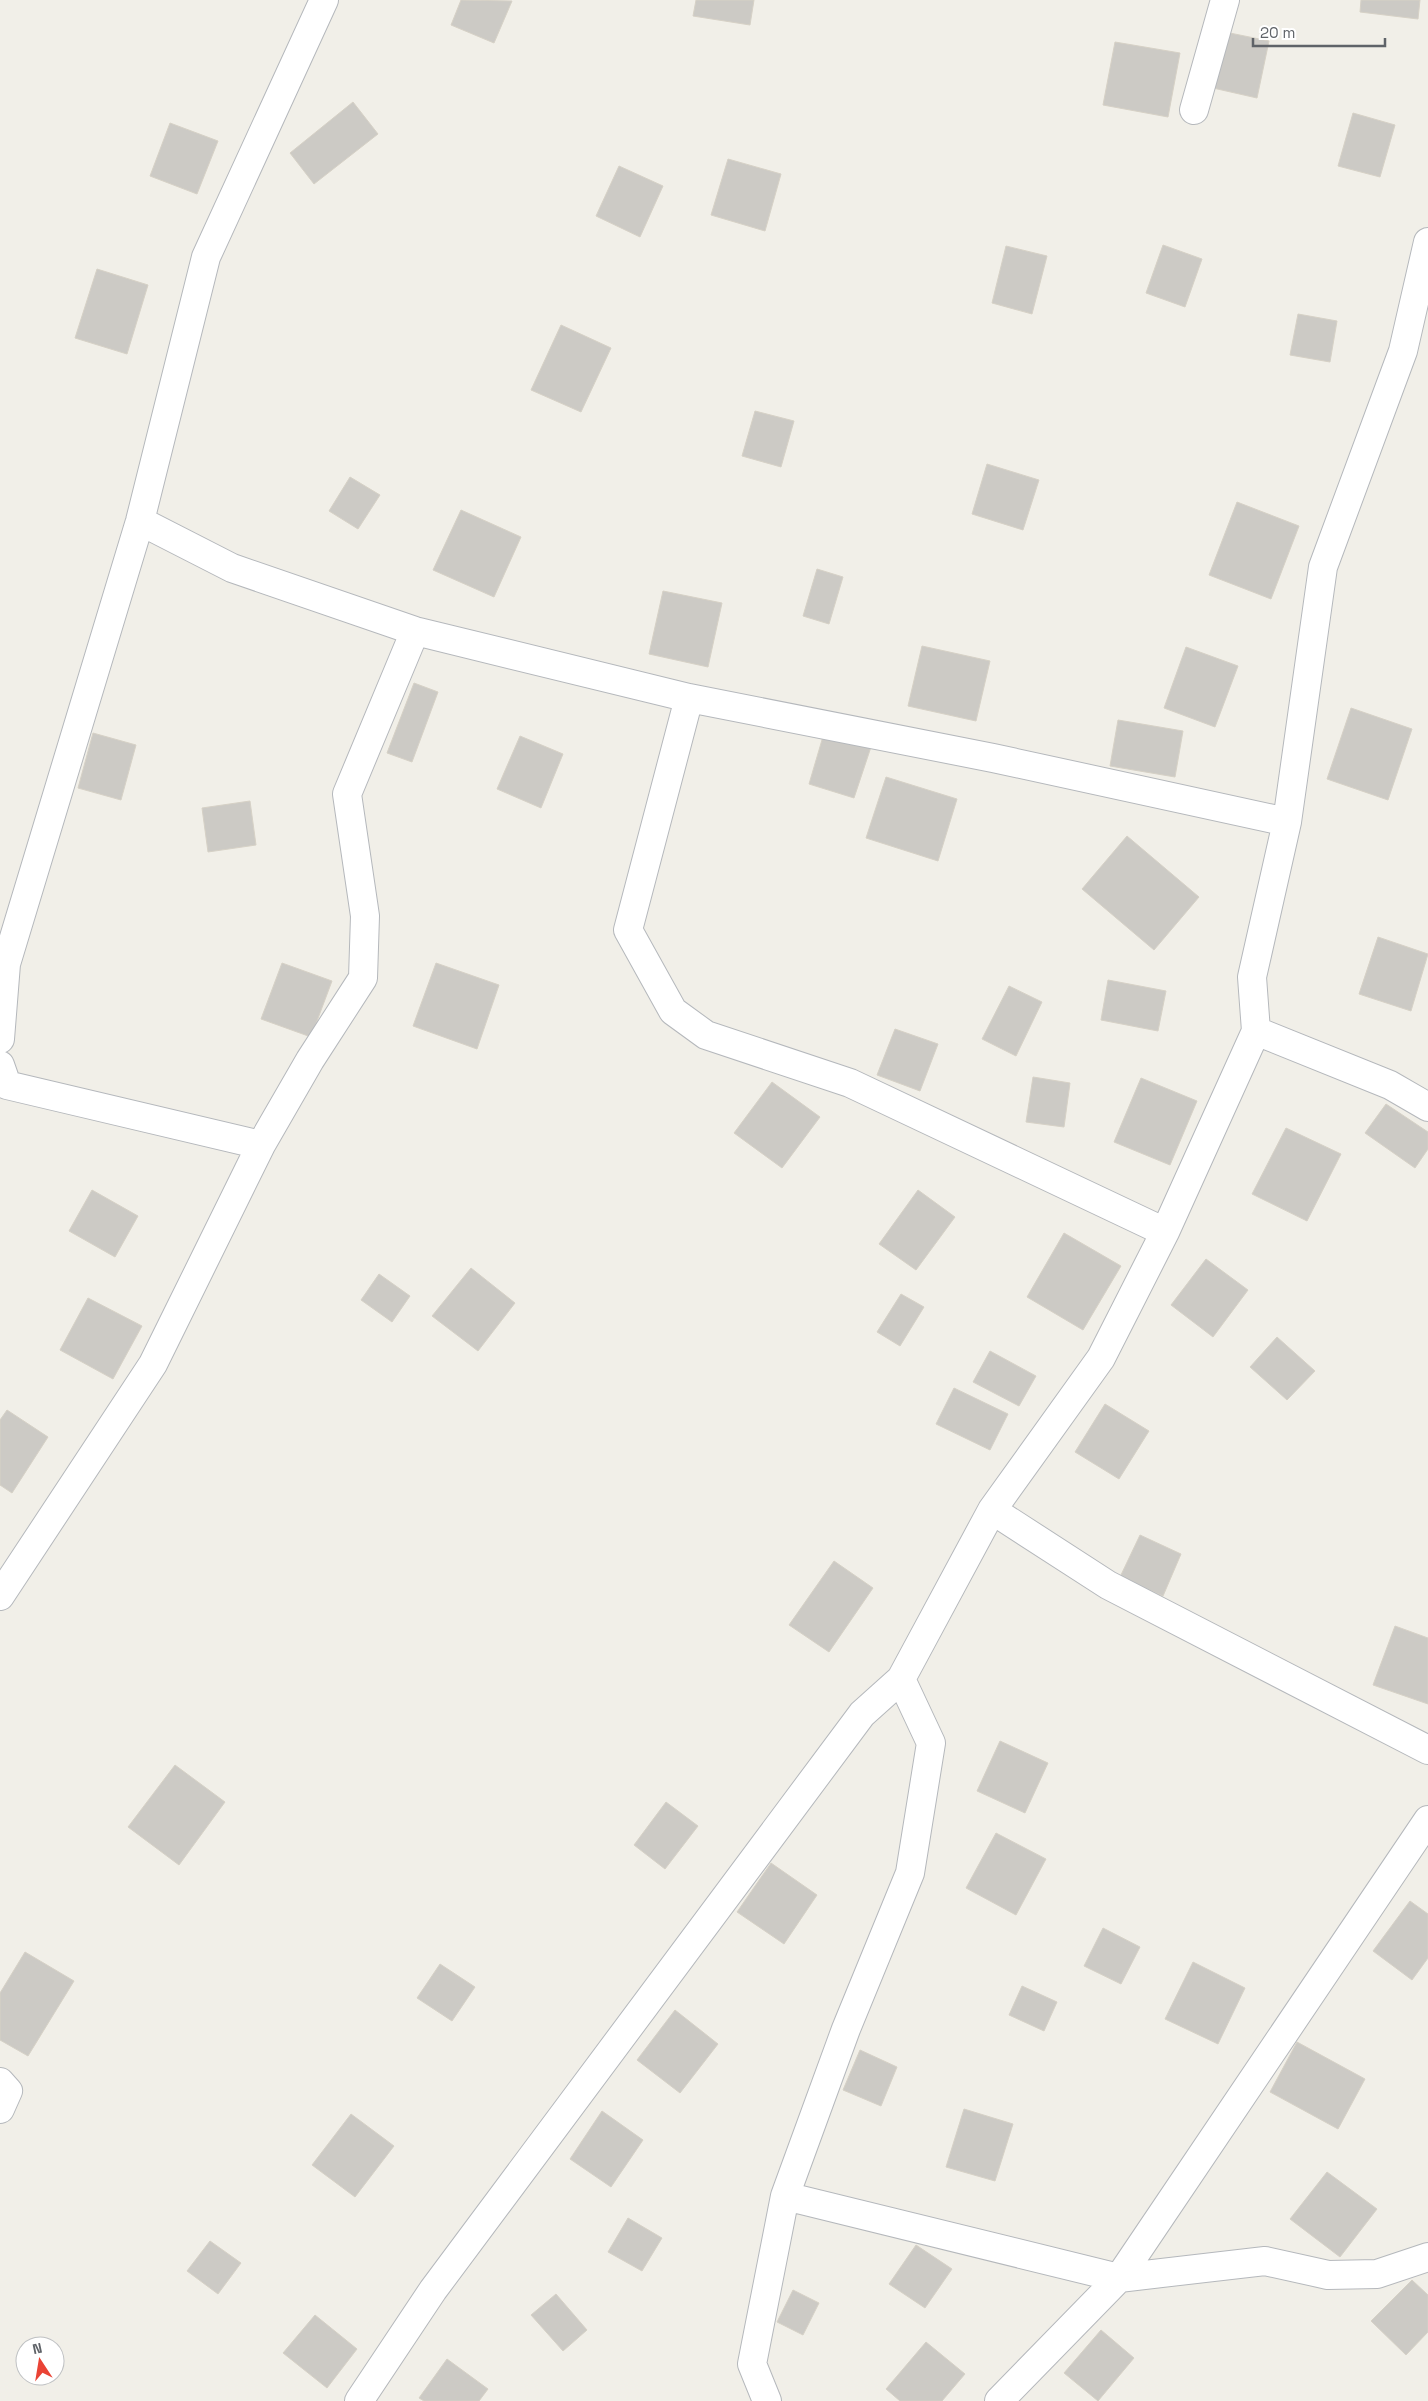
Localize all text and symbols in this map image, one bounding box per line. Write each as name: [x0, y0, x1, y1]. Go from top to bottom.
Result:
scale bar: [1253, 15, 1386, 47]
text: 20 m: [1260, 23, 1295, 42]
north arrow: [15, 2336, 65, 2386]
text: N: [31, 2339, 44, 2358]

